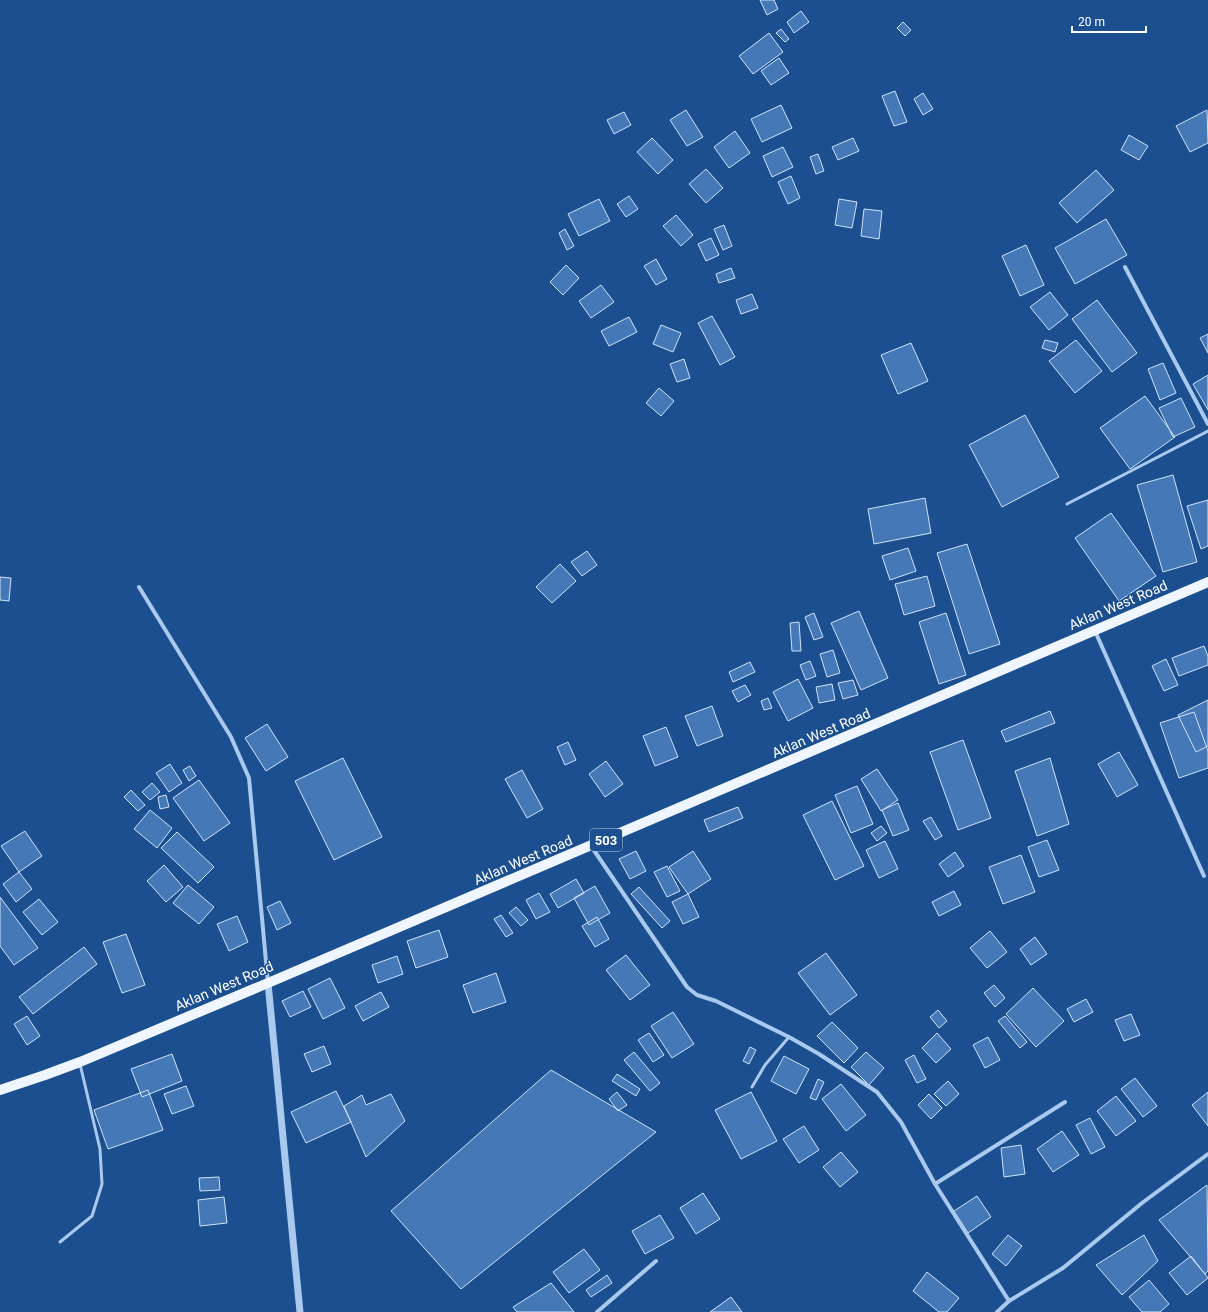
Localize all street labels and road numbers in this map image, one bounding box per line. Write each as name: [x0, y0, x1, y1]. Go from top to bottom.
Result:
street label: Aklan West Road: [1066, 577, 1170, 633]
street label: Aklan West Road: [769, 705, 873, 761]
road number: 503: [590, 829, 622, 851]
street label: Aklan West Road: [471, 832, 575, 888]
street label: Aklan West Road: [172, 958, 276, 1014]

